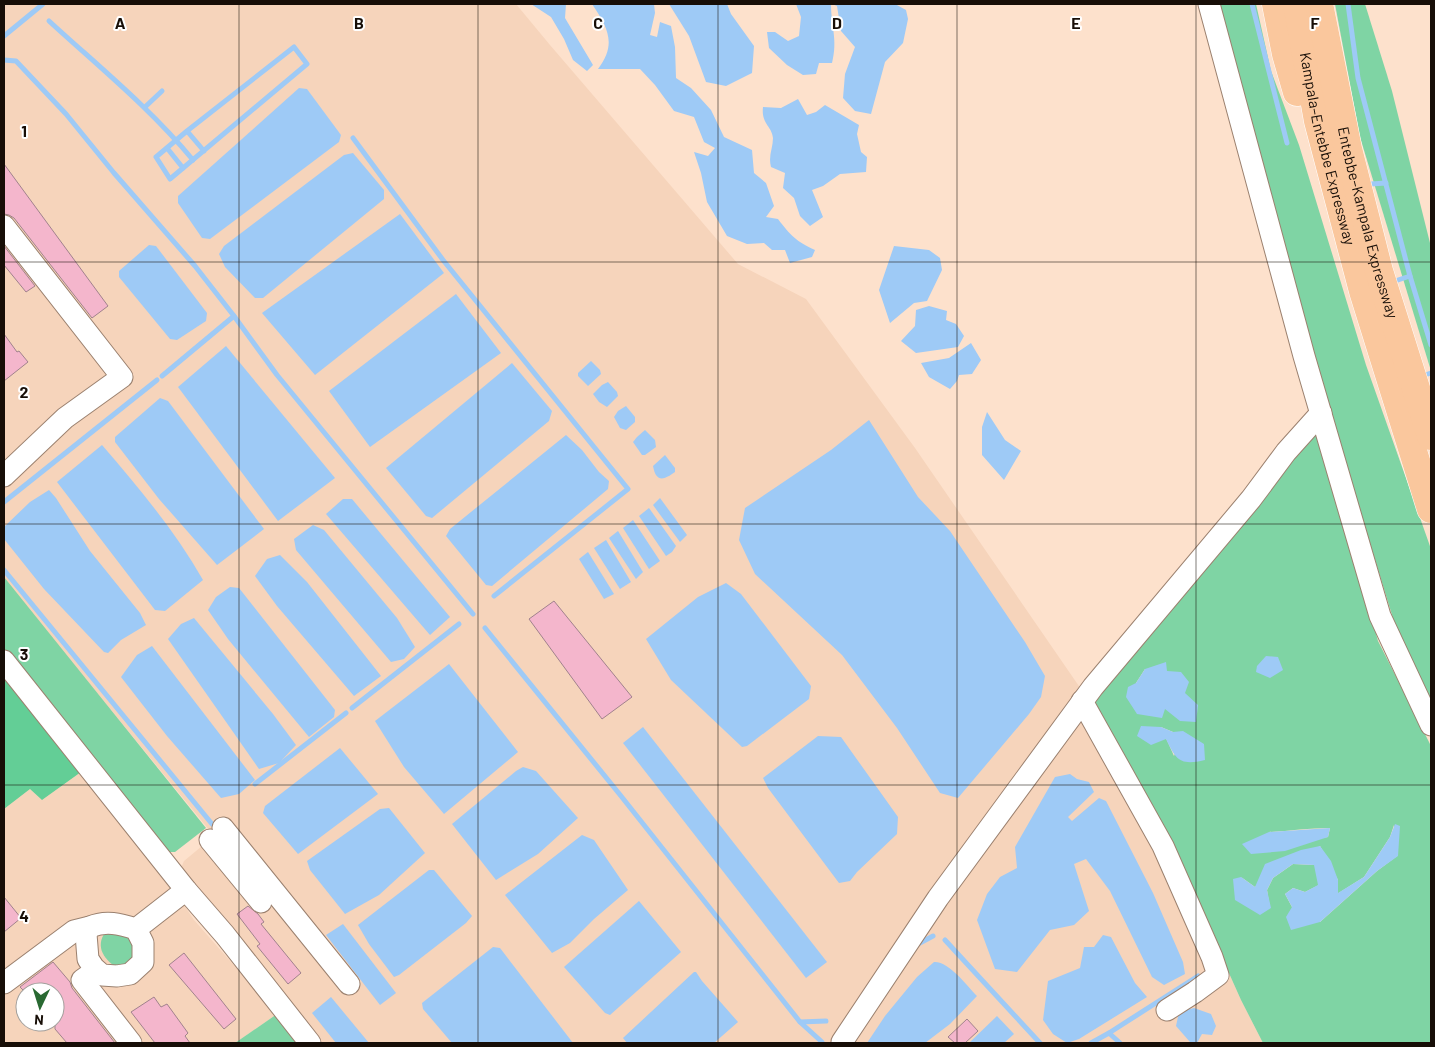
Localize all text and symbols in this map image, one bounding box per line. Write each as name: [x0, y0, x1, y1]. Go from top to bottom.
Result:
text: A: [115, 13, 126, 32]
text: B: [354, 13, 364, 32]
text: C: [593, 13, 603, 32]
text: D: [832, 13, 842, 32]
text: E: [1071, 13, 1081, 32]
text: F: [1311, 13, 1320, 32]
street label: Kampala–Entebbe Expressway: [1297, 51, 1359, 247]
text: 1: [21, 121, 27, 140]
street label: Entebbe–Kampala Expressway: [1335, 125, 1402, 321]
text: 2: [20, 382, 29, 401]
text: 3: [20, 644, 28, 663]
text: 4: [19, 906, 29, 925]
north arrow: [15, 982, 65, 1032]
text: N: [34, 1012, 44, 1029]

